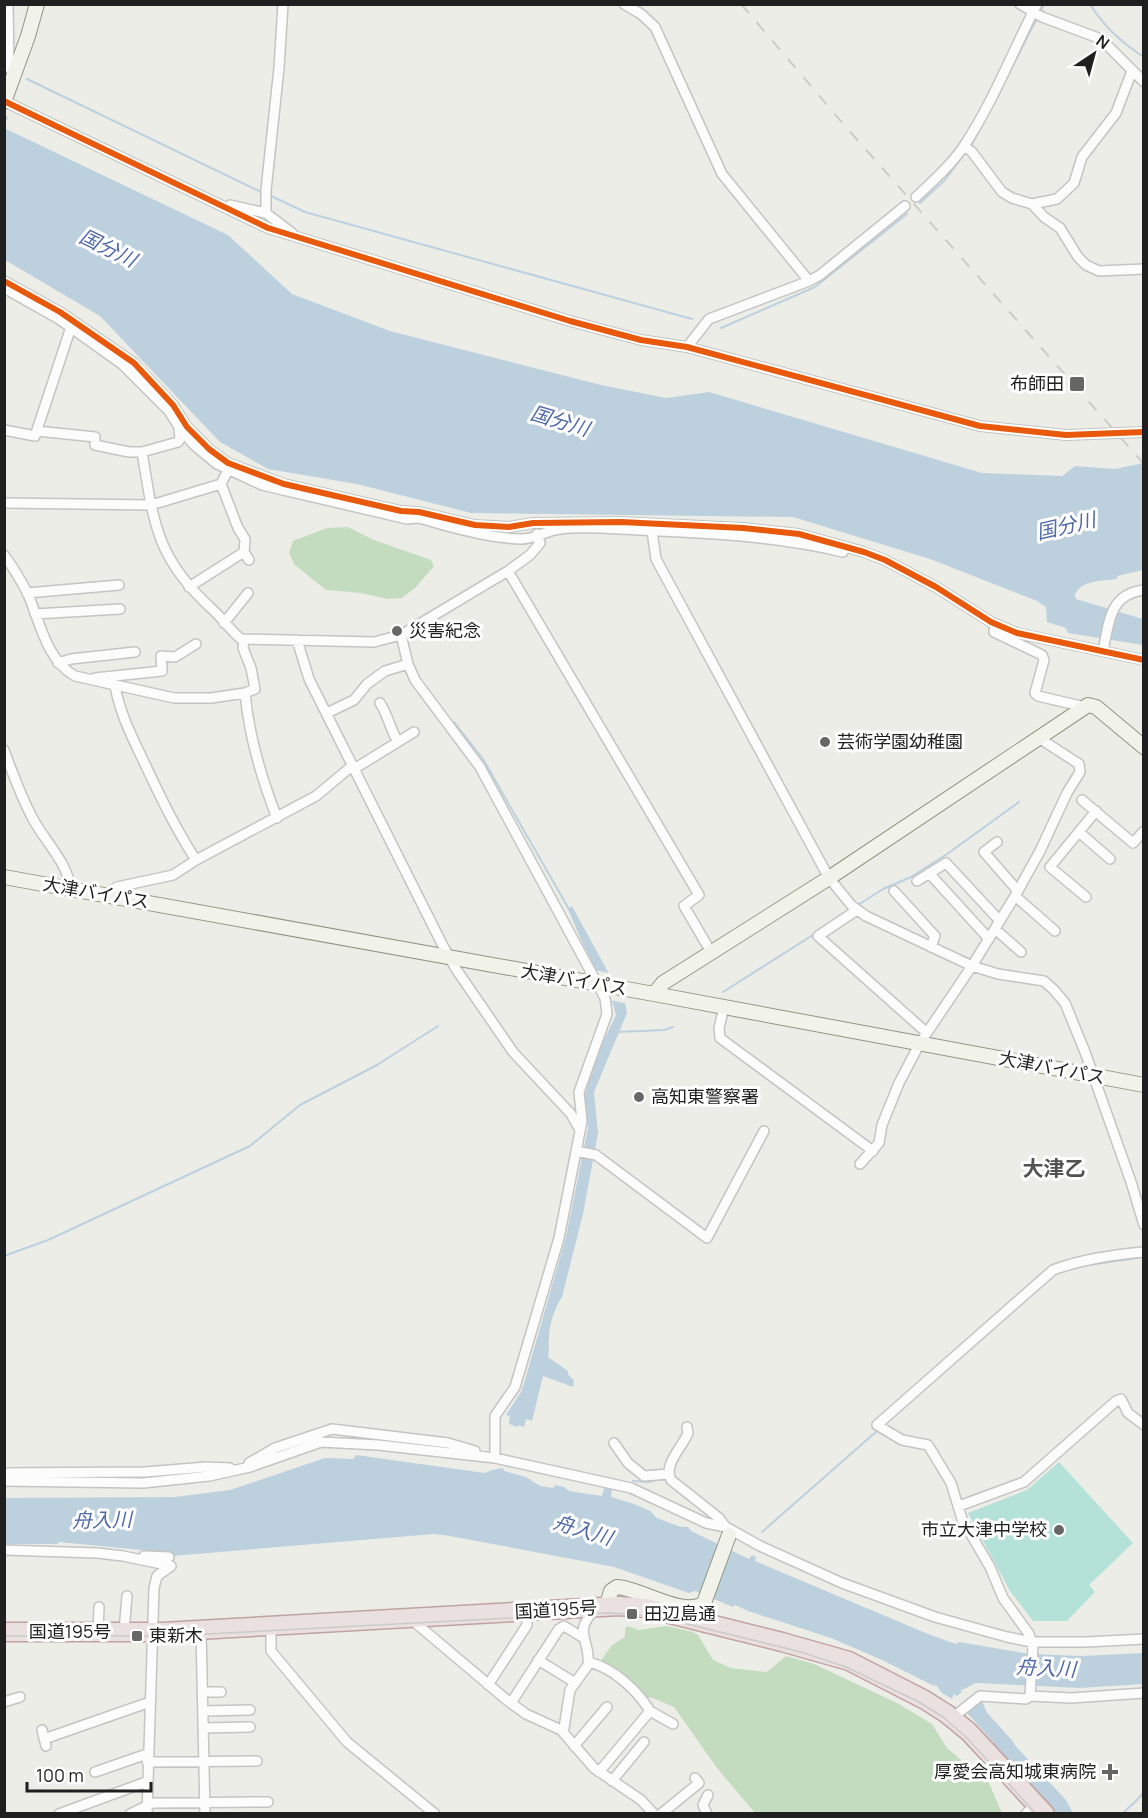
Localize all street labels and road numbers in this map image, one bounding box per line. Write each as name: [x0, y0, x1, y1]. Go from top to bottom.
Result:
street label: 大津バイパス: [41, 871, 151, 913]
street label: 大津バイパス: [519, 958, 629, 1000]
street label: 大津バイパス: [997, 1045, 1107, 1089]
street label: 国道195号: [514, 1595, 598, 1623]
street label: 国道195号: [29, 1619, 111, 1643]

